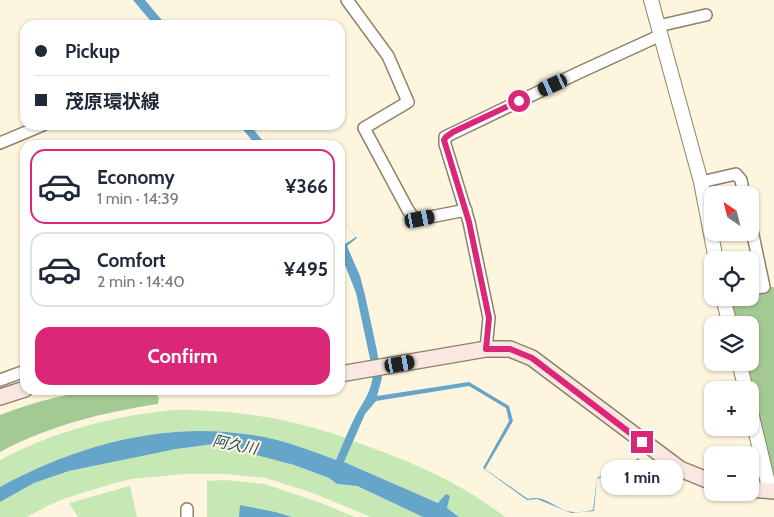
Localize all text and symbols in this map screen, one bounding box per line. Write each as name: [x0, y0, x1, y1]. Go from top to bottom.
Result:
text: Pickup: [65, 40, 120, 63]
car: [536, 72, 569, 98]
text: 茂原環状線: [65, 90, 160, 113]
route start: [508, 90, 530, 112]
icon: car: [37, 164, 82, 209]
text: Economy: [97, 166, 175, 189]
text: ¥366: [285, 175, 328, 198]
north arrow: [704, 186, 759, 241]
map controls: [704, 186, 759, 501]
text: 1 min · 14:39: [97, 189, 179, 208]
car: [403, 209, 436, 229]
icon: car: [37, 247, 82, 292]
text: Comfort: [97, 249, 166, 272]
button: locate: [704, 251, 759, 306]
text: ¥495: [284, 258, 328, 281]
text: 2 min · 14:40: [97, 272, 185, 291]
button: layers: [704, 316, 759, 371]
button: Confirm: [35, 327, 330, 385]
car: [383, 354, 416, 374]
button: +: [704, 381, 759, 436]
route end: [631, 431, 653, 453]
water label: 阿久川: [211, 432, 261, 459]
button: −: [704, 446, 759, 501]
callout: 1 min: [601, 460, 683, 494]
text: 1 min: [624, 468, 660, 487]

